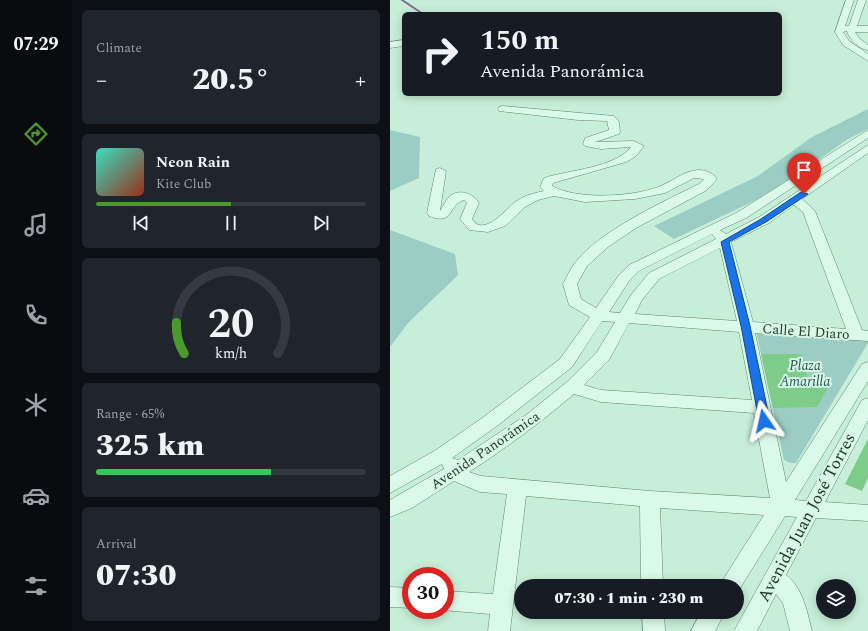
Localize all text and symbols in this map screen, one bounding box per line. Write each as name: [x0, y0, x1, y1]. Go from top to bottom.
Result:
text: 150 m: [480, 19, 559, 62]
icon: right: [414, 28, 466, 80]
text: 07:29: [13, 31, 59, 58]
text: Climate: [96, 38, 142, 58]
text: 20.5°: [192, 57, 270, 103]
text: Avenida Panorámica: [480, 58, 644, 85]
text: −: [96, 64, 107, 97]
text: +: [355, 64, 366, 97]
icon: directions: [22, 120, 50, 148]
text: Neon Rain: [156, 151, 230, 174]
pin: [787, 153, 821, 194]
icon: arrive: [793, 159, 815, 181]
text: Kite Club: [156, 174, 211, 194]
icon: music: [22, 211, 50, 239]
icon: previous: [130, 212, 152, 234]
icon: pause: [220, 212, 242, 234]
icon: next: [310, 212, 332, 234]
text: 20: [208, 292, 254, 355]
icon: phone: [22, 301, 50, 329]
street label: Calle El Diaro: [762, 318, 850, 345]
text: km/h: [215, 342, 247, 364]
park label: Plaza Amarilla: [779, 355, 830, 392]
icon: climate: [22, 391, 50, 419]
position arrow: [743, 400, 785, 442]
text: Range · 65%: [96, 404, 164, 424]
street label: Avenida Panorámica: [426, 406, 544, 495]
text: 325 km: [96, 423, 204, 469]
street label: Avenida Juan José Torres: [751, 428, 863, 607]
icon: car: [22, 482, 50, 510]
text: Arrival: [96, 534, 137, 554]
text: 07:30: [96, 553, 176, 599]
speed limit sign: 30: [402, 567, 454, 619]
icon: filters: [22, 572, 50, 600]
map controls: [816, 579, 856, 619]
button: layers: [816, 579, 856, 619]
text: 07:30 · 1 min · 230 m: [555, 587, 703, 610]

